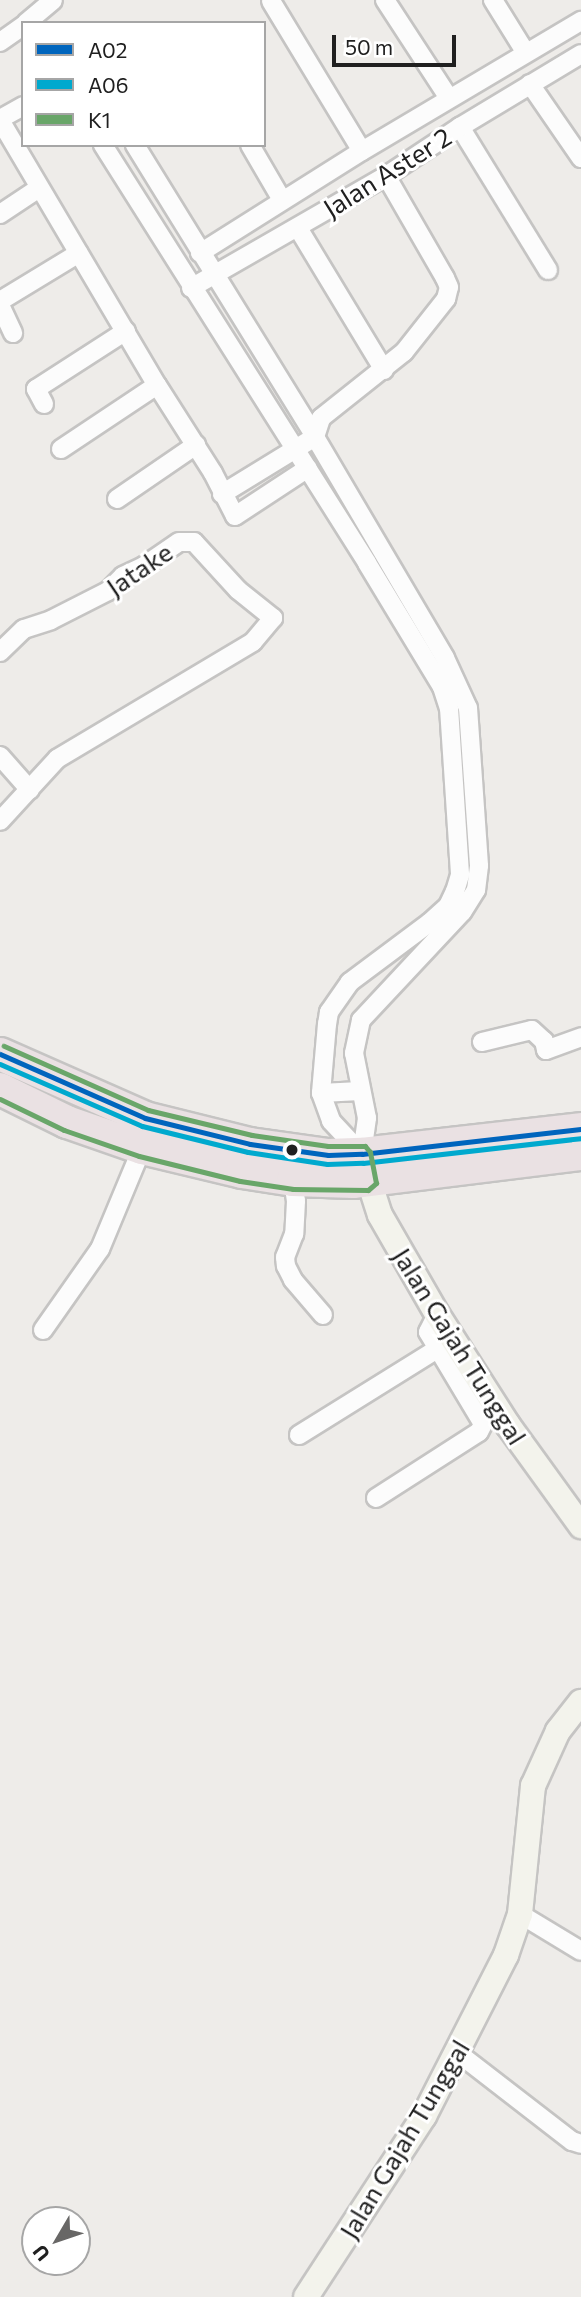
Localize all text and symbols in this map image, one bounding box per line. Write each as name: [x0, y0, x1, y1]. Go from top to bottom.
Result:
legend: [21, 21, 266, 147]
scale bar: [336, 21, 460, 65]
text: 50 m: [345, 34, 393, 59]
text: A02: [88, 37, 127, 62]
text: A06: [88, 72, 128, 97]
text: K1: [88, 107, 111, 132]
street label: Jalan Aster 2: [317, 120, 457, 224]
street label: Jatake: [100, 536, 178, 602]
unlabelled marker: [285, 1143, 299, 1157]
street label: Jalan Gajah Tunggal: [387, 1242, 533, 1450]
street label: Jalan Gajah Tunggal: [332, 2034, 476, 2244]
north arrow: [21, 2206, 91, 2276]
text: U: [28, 2241, 54, 2266]

